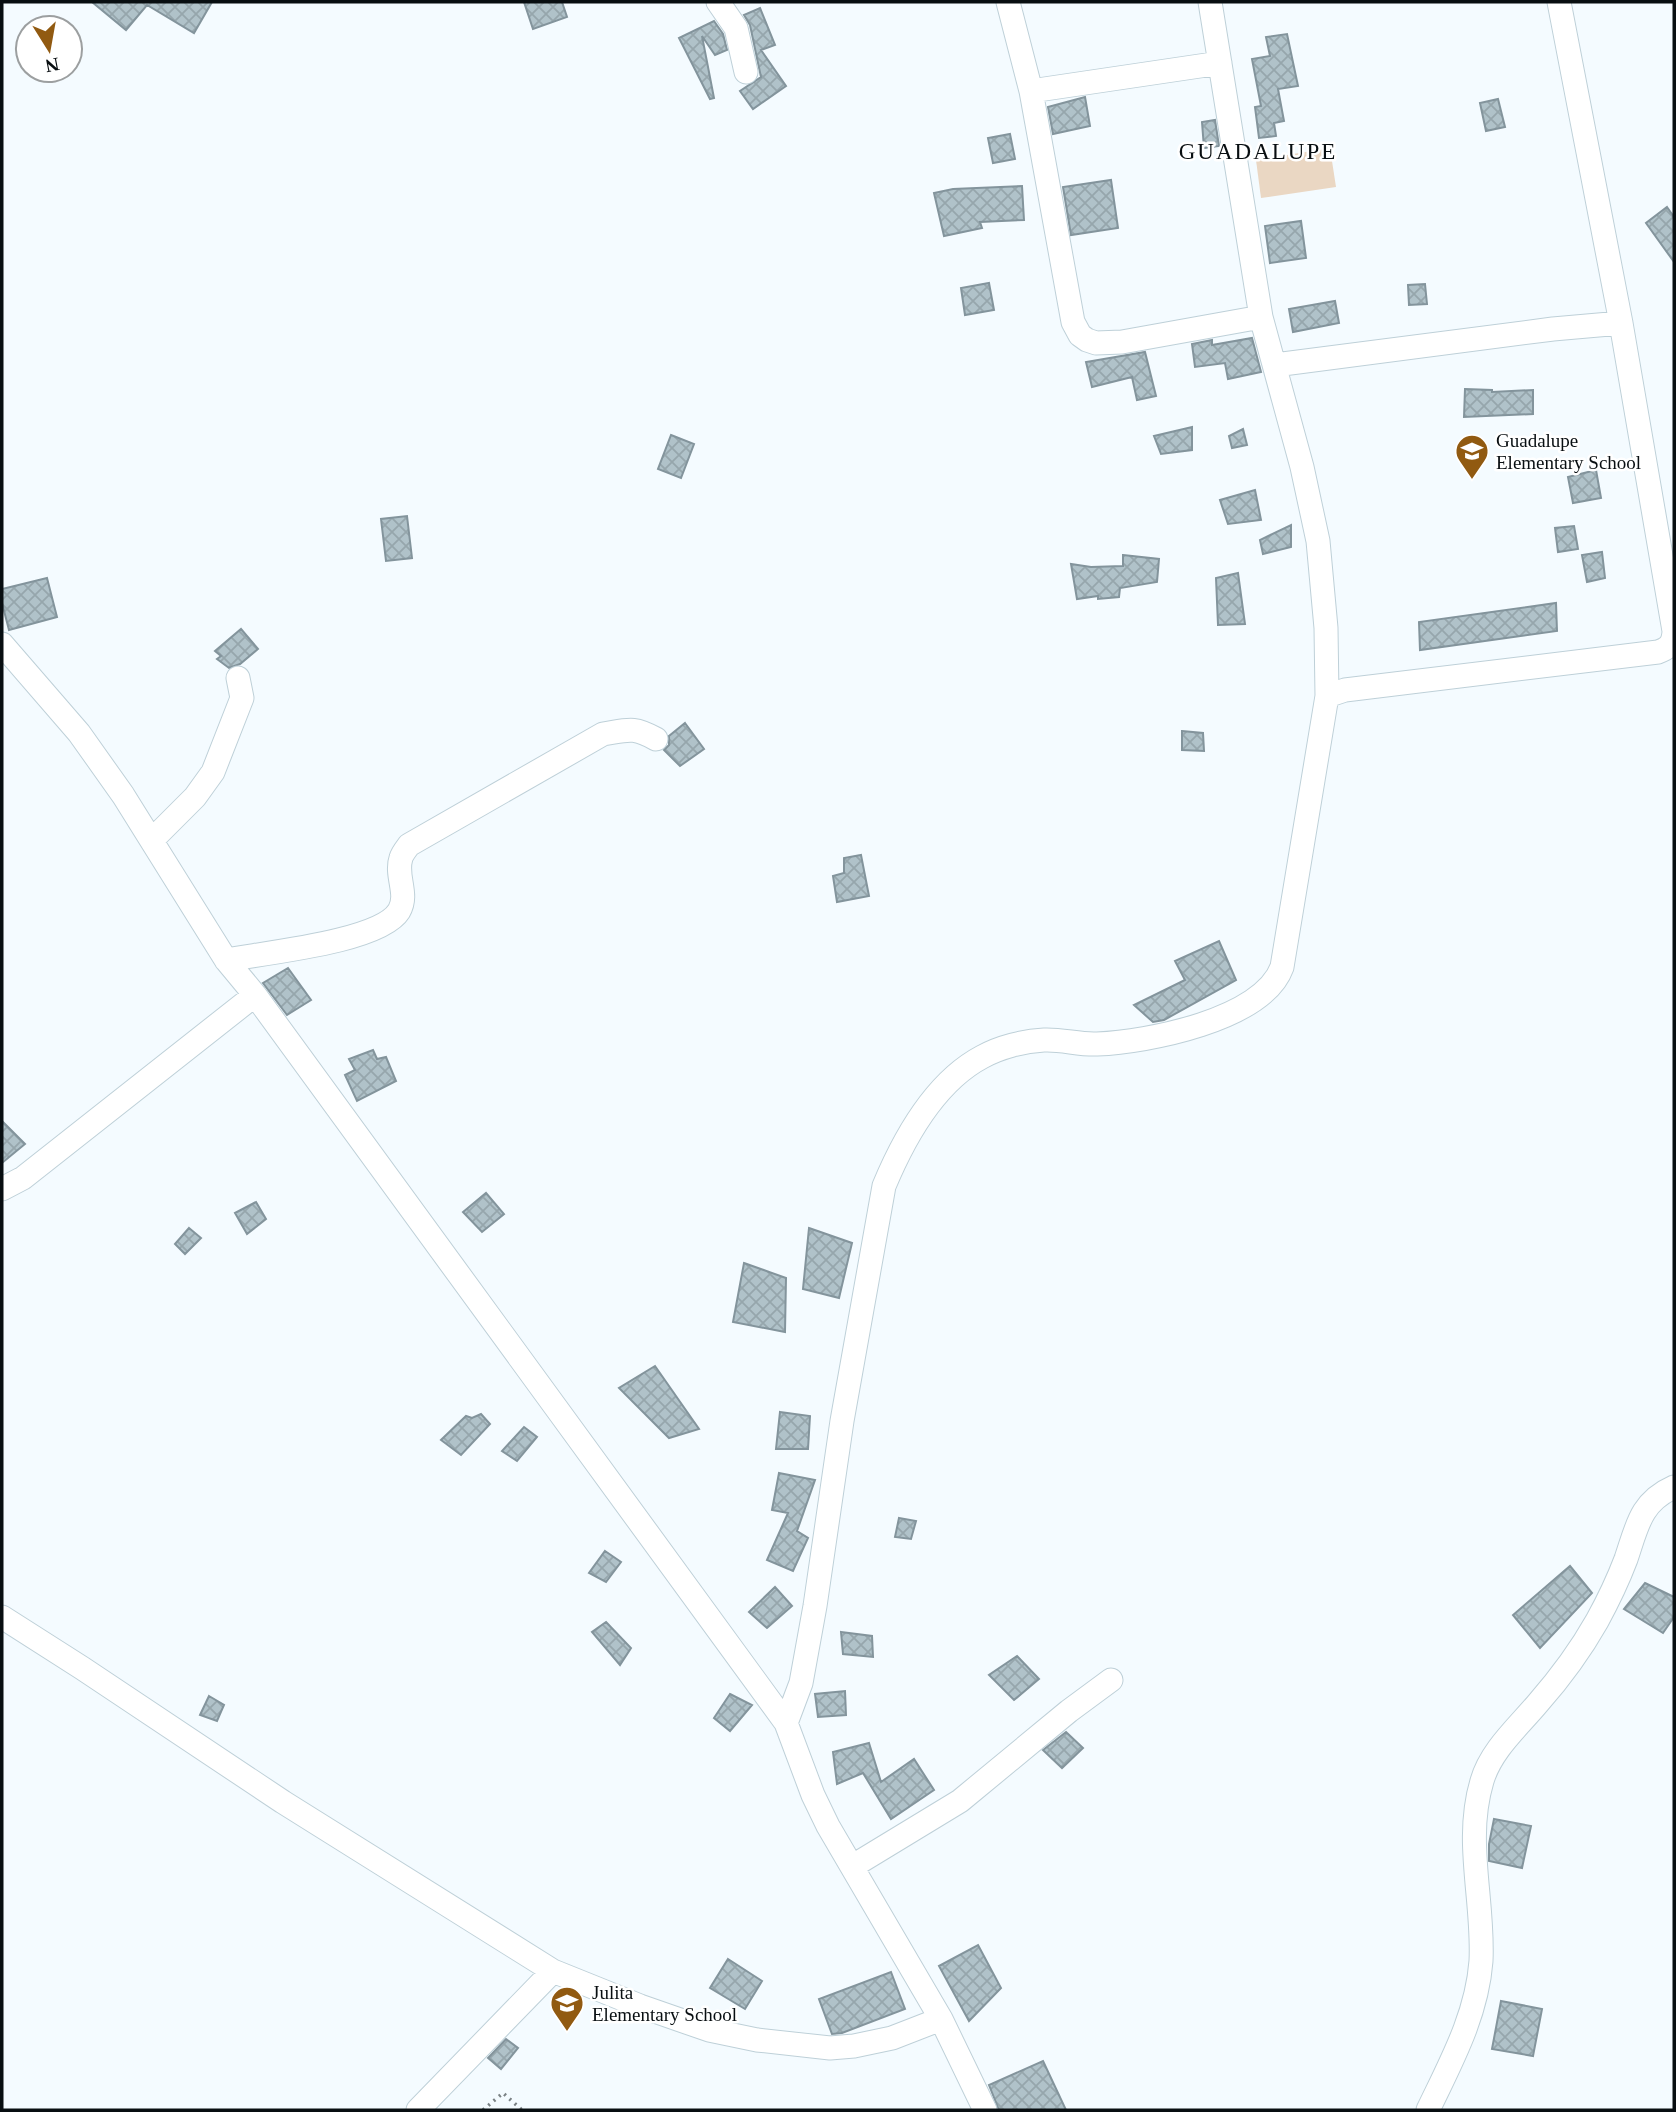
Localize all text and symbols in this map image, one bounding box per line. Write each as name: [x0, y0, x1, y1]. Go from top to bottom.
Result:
north arrow: [14, 14, 84, 84]
text: N: [43, 54, 61, 77]
district label: GUADALUPE: [1179, 139, 1337, 164]
place label: Guadalupe Elementary School: [1496, 430, 1641, 473]
school or university icon: Guadalupe Elementary School: [1453, 432, 1491, 481]
place label: Julita Elementary School: [592, 1982, 737, 2025]
school or university icon: Julita Elementary School: [548, 1984, 586, 2033]

